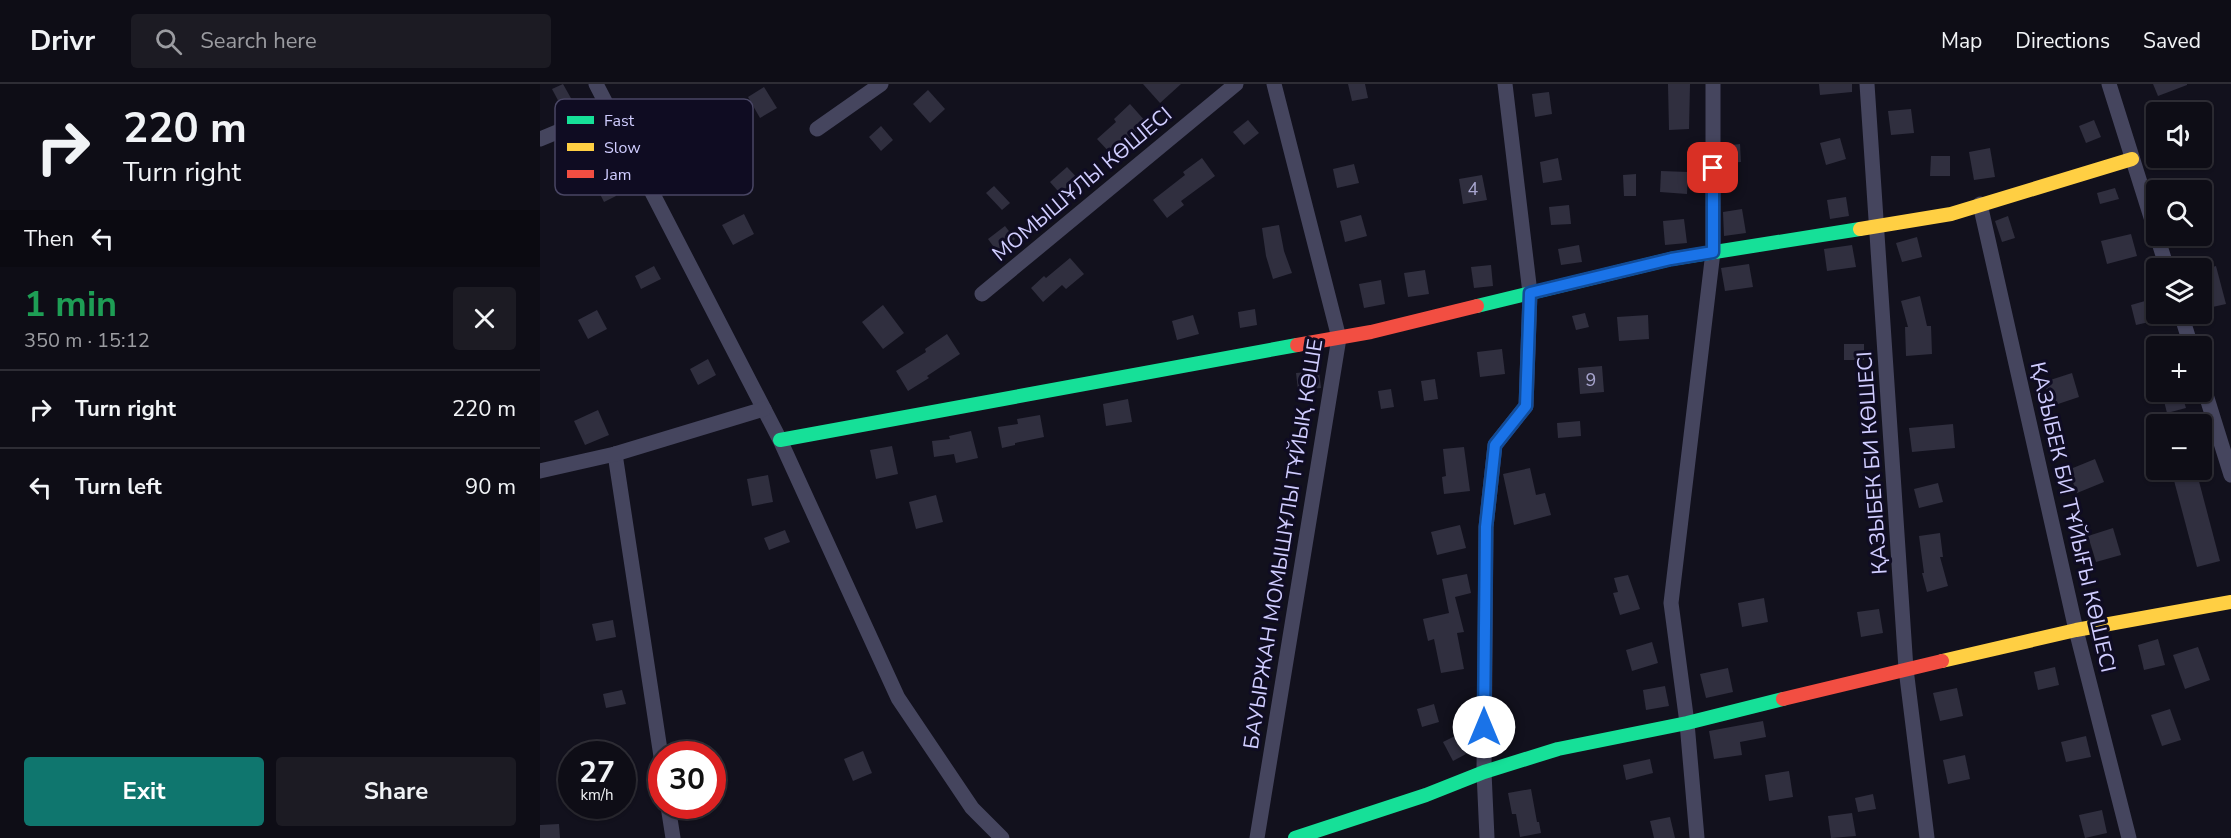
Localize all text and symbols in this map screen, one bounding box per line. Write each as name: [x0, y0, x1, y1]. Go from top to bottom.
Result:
search box: [131, 14, 551, 68]
text: Drivr: [30, 22, 95, 60]
icon: search: [152, 25, 185, 58]
text: Search here: [200, 26, 317, 56]
text: Map: [1941, 27, 1982, 55]
text: Directions: [2015, 27, 2110, 55]
text: Saved: [2143, 27, 2201, 55]
legend: [555, 99, 753, 195]
text: 220 m: [123, 100, 247, 157]
street label: МОМЫШҰЛЫ КӨШЕСІ: [986, 100, 1178, 268]
map controls: [2146, 102, 2212, 480]
button: sound: [2146, 102, 2212, 168]
icon: right: [24, 108, 102, 186]
text: Fast: [604, 110, 635, 132]
text: Slow: [604, 137, 641, 159]
pin: [1687, 142, 1738, 193]
icon: arrive: [1696, 151, 1729, 184]
text: Turn right: [123, 154, 241, 191]
text: Jam: [603, 164, 631, 186]
house number: 4: [1468, 177, 1479, 201]
button: search: [2146, 180, 2212, 246]
icon: left: [86, 222, 119, 255]
text: Then: [24, 224, 74, 254]
button: layers: [2146, 258, 2212, 324]
text: 1 min: [24, 280, 117, 329]
button: close: [453, 287, 516, 350]
text: 350 m · 15:12: [24, 327, 150, 354]
button: +: [2146, 336, 2212, 402]
street label: БАУЫРЖАН МОМЫШҰЛЫ ТҰЙЫҚ КӨШЕ: [1237, 337, 1329, 751]
street label: ҚАЗЫБЕК БИ КӨШЕСІ: [1850, 350, 1894, 576]
street label: ҚАЗЫБЕК БИ ТҰЙЫҒЫ КӨШЕСІ: [2024, 359, 2122, 675]
house number: 9: [1586, 368, 1596, 392]
icon: right: [24, 393, 57, 426]
text: Turn right: [75, 394, 176, 424]
text: 220 m: [452, 394, 516, 424]
button: −: [2146, 414, 2212, 480]
icon: left: [24, 471, 57, 504]
text: Turn left: [75, 472, 162, 502]
text: 90 m: [465, 472, 516, 502]
position arrow: [1452, 695, 1516, 759]
speed limit sign: 30: [648, 741, 726, 819]
text: 27: [579, 752, 615, 793]
button: Exit: [24, 757, 264, 826]
button: Share: [276, 757, 516, 826]
text: km/h: [580, 785, 614, 805]

